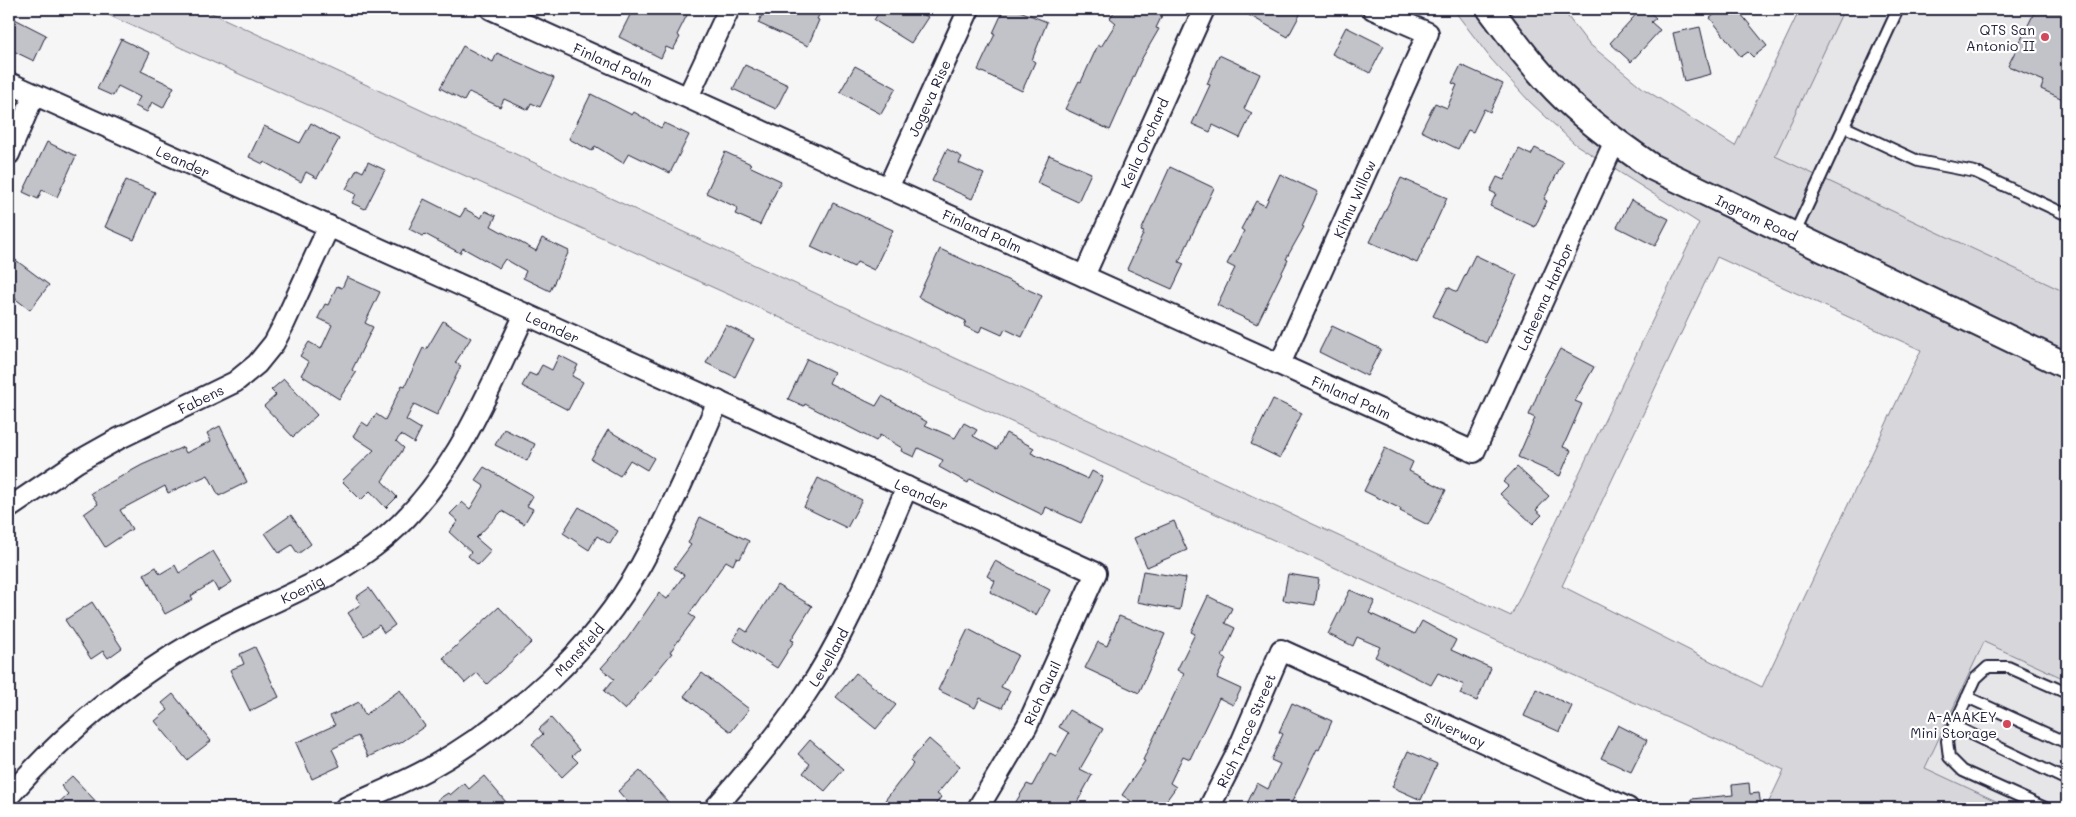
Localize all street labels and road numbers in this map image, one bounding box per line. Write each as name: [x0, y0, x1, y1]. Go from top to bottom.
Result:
street label: Finland Palm: [570, 38, 656, 90]
street label: Jogeva Rise: [903, 56, 954, 139]
street label: Keila Orchard: [1115, 95, 1172, 191]
street label: Leander: [153, 141, 213, 181]
street label: Kihnu Willow: [1328, 157, 1380, 241]
street label: Ingram Road: [1713, 190, 1801, 245]
street label: Finland Palm: [940, 204, 1025, 257]
street label: Laheema Harbor: [1512, 240, 1577, 353]
street label: Leander: [523, 306, 583, 347]
street label: Finland Palm: [1309, 371, 1394, 423]
street label: Fabens: [175, 380, 227, 418]
street label: Leander: [892, 474, 952, 514]
street label: Koenig: [277, 570, 327, 607]
street label: Mansfield: [550, 619, 608, 680]
street label: Levelland: [804, 624, 852, 690]
street label: Rich Quail: [1019, 658, 1065, 728]
street label: Rich Trace Street: [1212, 670, 1279, 791]
street label: Silverway: [1421, 707, 1489, 752]

